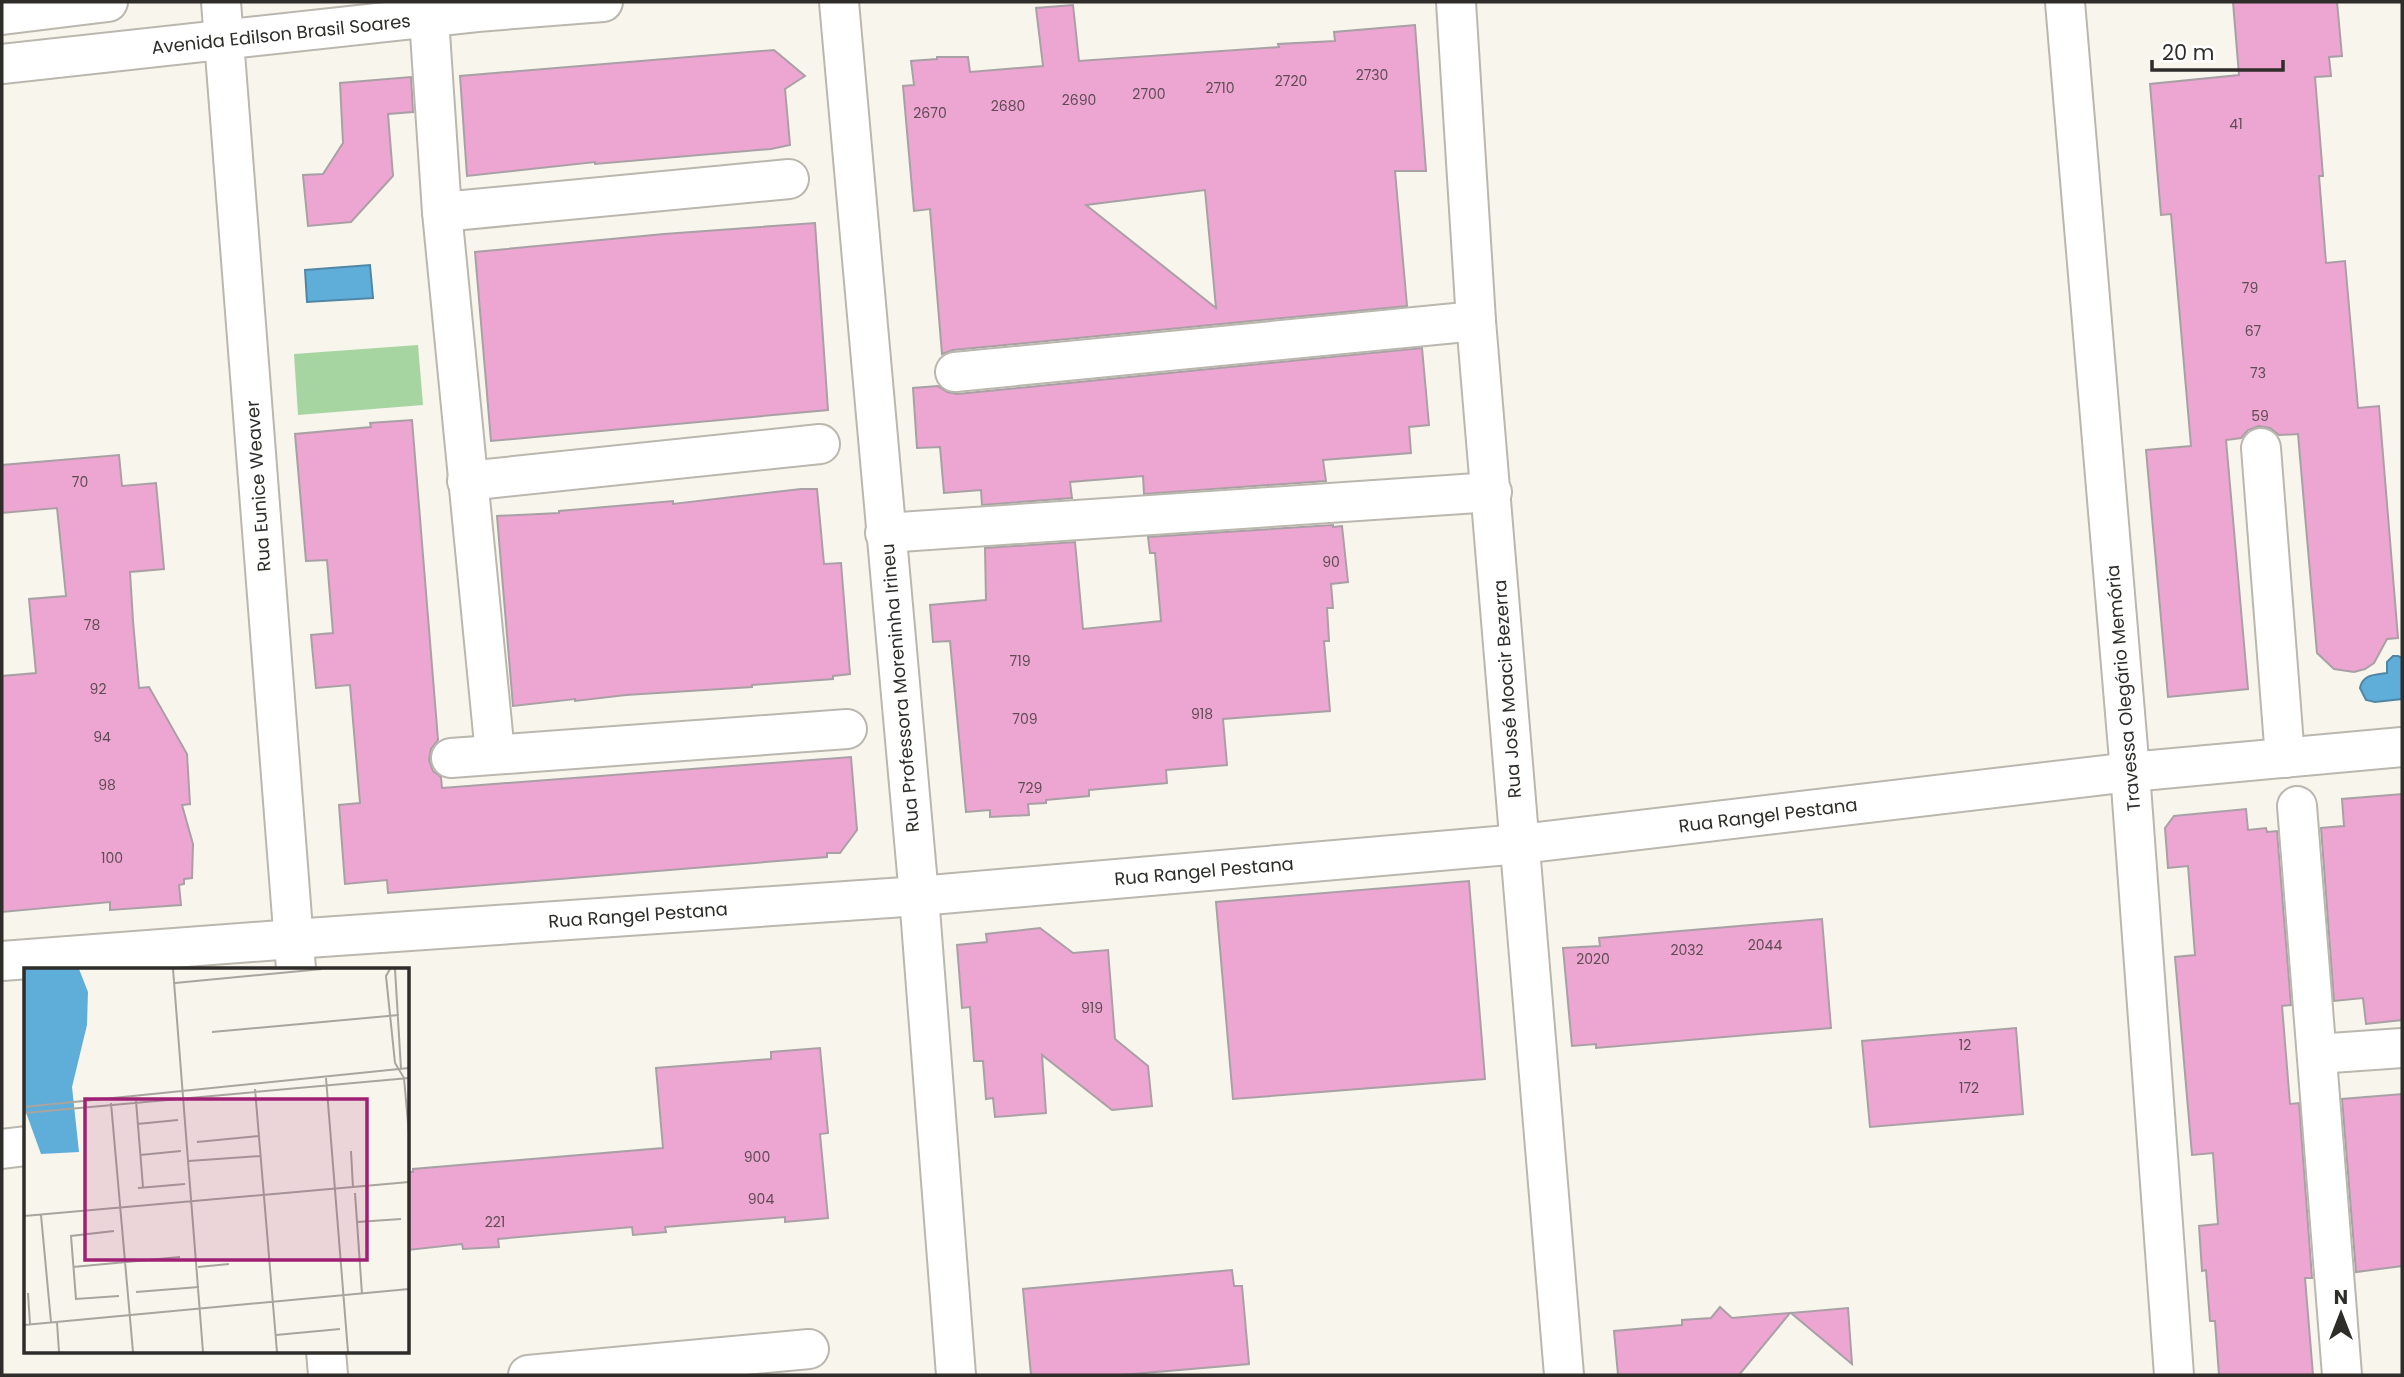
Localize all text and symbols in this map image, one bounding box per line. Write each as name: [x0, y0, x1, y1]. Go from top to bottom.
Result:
street label: Avenida Edilson Brasil Soares: [150, 8, 412, 60]
scale bar: [2152, 28, 2283, 72]
text: 20 m: [2162, 38, 2215, 67]
house number: 2730: [1356, 65, 1388, 85]
house number: 2720: [1275, 71, 1307, 91]
house number: 2710: [1206, 78, 1234, 98]
house number: 2700: [1132, 84, 1166, 104]
house number: 2690: [1062, 90, 1096, 110]
house number: 2680: [991, 96, 1025, 116]
house number: 2670: [913, 103, 947, 123]
house number: 41: [2229, 114, 2243, 134]
house number: 79: [2242, 278, 2258, 298]
house number: 67: [2245, 321, 2262, 341]
house number: 73: [2250, 363, 2266, 383]
street label: Rua Eunice Weaver: [240, 399, 276, 573]
house number: 59: [2251, 406, 2269, 426]
house number: 70: [72, 472, 88, 492]
street label: Rua Professora Moreninha Irineu: [875, 543, 925, 833]
house number: 90: [1322, 552, 1340, 572]
street label: Travessa Olegário Memória: [2100, 564, 2146, 812]
street label: Rua José Moacir Bezerra: [1487, 579, 1527, 799]
house number: 78: [84, 615, 100, 635]
house number: 719: [1010, 651, 1030, 671]
house number: 92: [90, 679, 106, 699]
house number: 918: [1191, 704, 1213, 724]
house number: 709: [1012, 709, 1038, 729]
house number: 94: [93, 727, 111, 747]
house number: 98: [98, 775, 116, 795]
house number: 729: [1018, 778, 1042, 798]
street label: Rua Rangel Pestana: [1677, 792, 1859, 838]
house number: 100: [101, 848, 123, 868]
street label: Rua Rangel Pestana: [1113, 851, 1295, 891]
street label: Rua Rangel Pestana: [547, 896, 729, 934]
house number: 2044: [1748, 935, 1782, 955]
house number: 2032: [1670, 940, 1704, 960]
house number: 2020: [1576, 949, 1610, 969]
inset map: [24, 968, 410, 1352]
house number: 919: [1081, 998, 1103, 1018]
house number: 12: [1959, 1035, 1971, 1055]
house number: 172: [1959, 1078, 1979, 1098]
house number: 900: [744, 1147, 770, 1167]
house number: 904: [748, 1189, 774, 1209]
house number: 221: [485, 1212, 505, 1232]
north arrow: [2306, 1279, 2376, 1349]
text: N: [2334, 1284, 2348, 1311]

